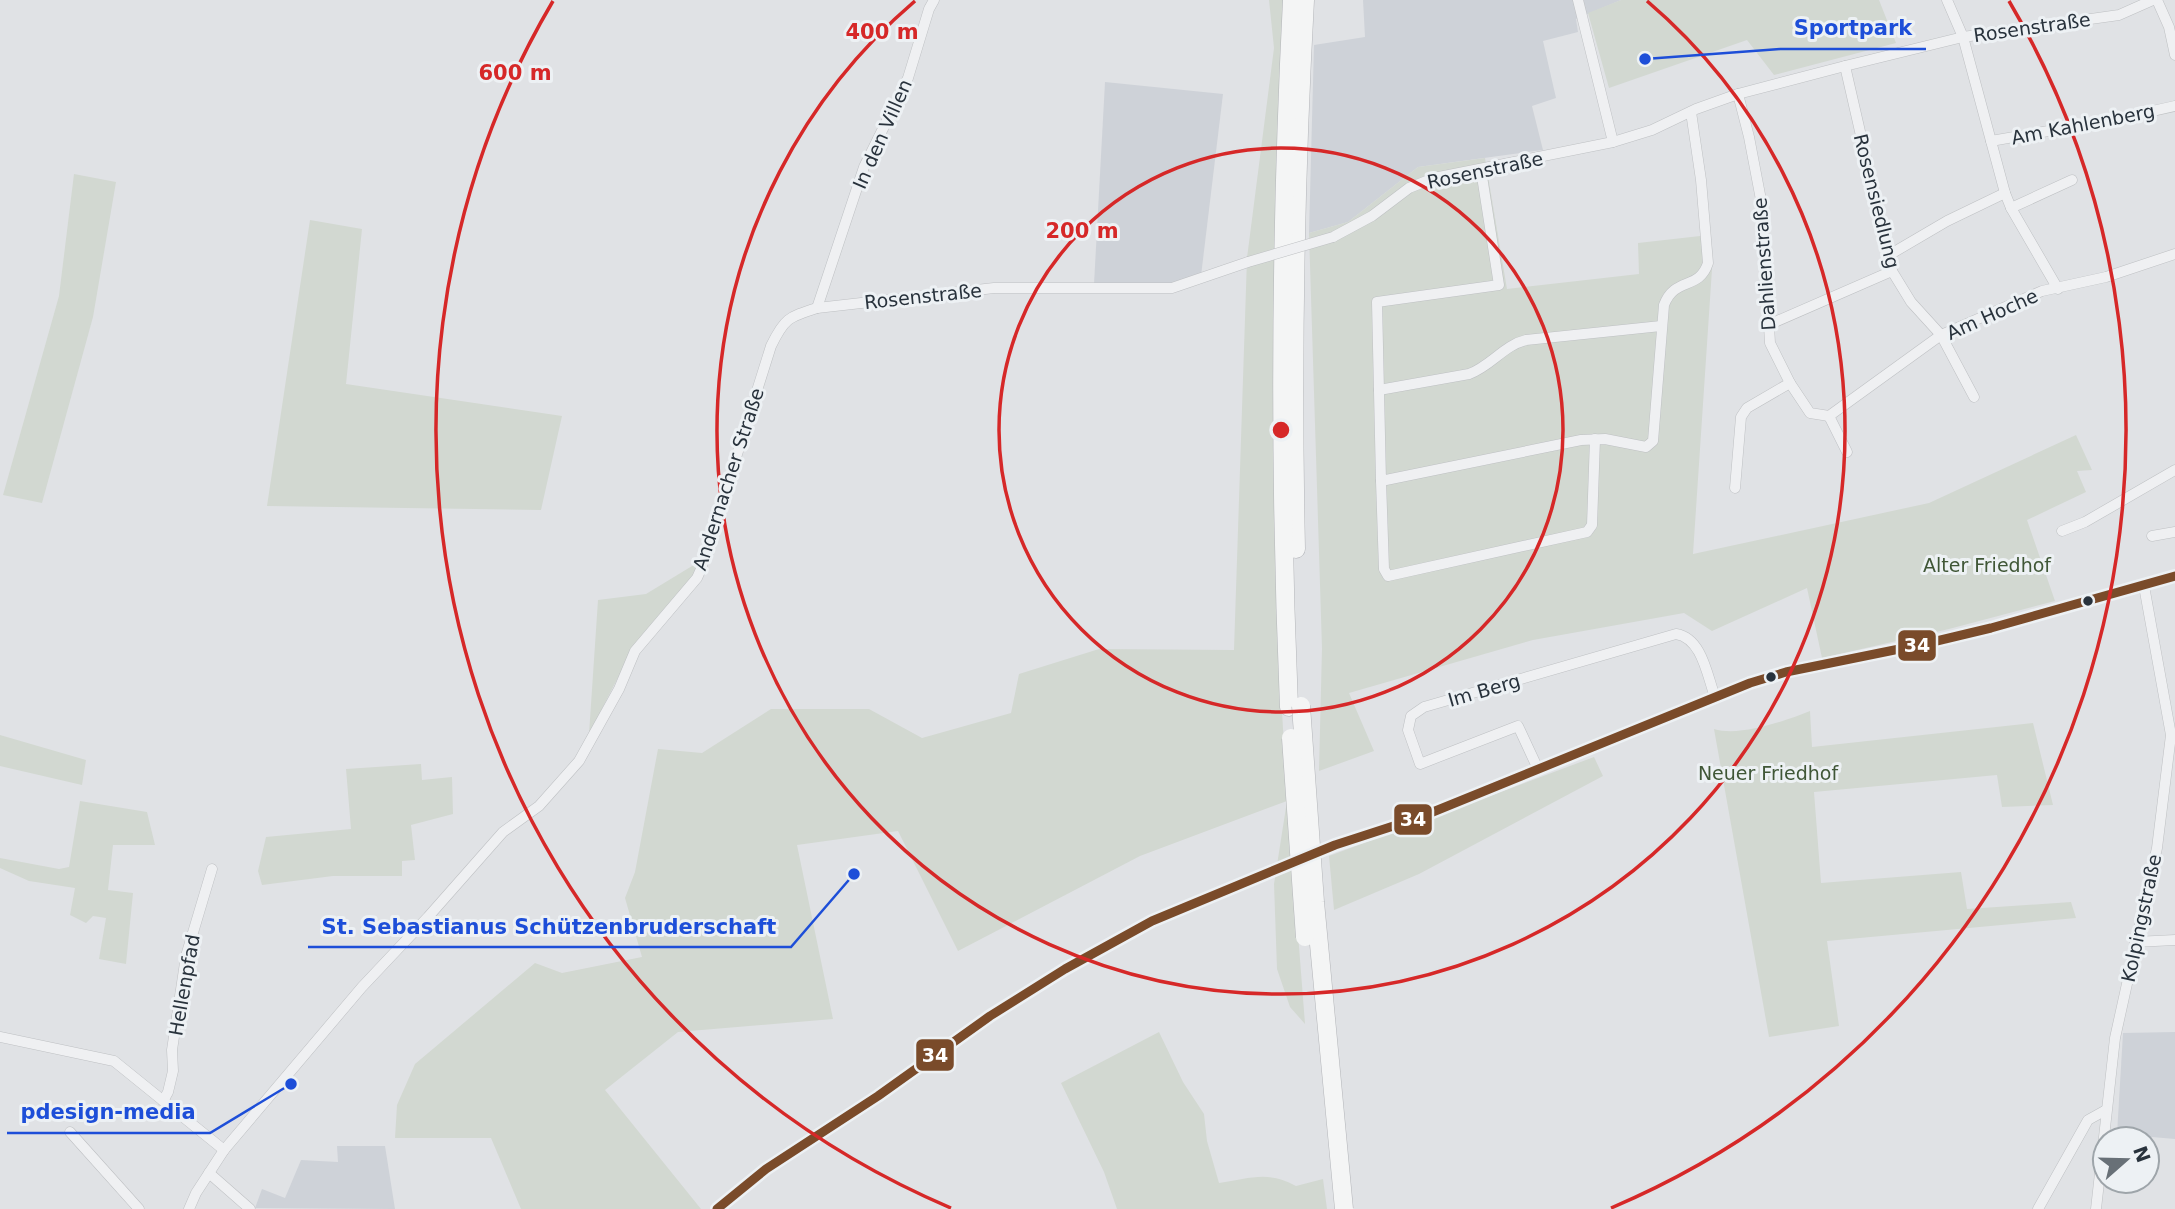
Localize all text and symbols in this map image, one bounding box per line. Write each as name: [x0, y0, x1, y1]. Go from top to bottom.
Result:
callout: Sportpark: [1780, 7, 1926, 49]
street label: Rosenstraße: [1972, 8, 2092, 46]
text: Sportpark: [1794, 16, 1913, 40]
text: 400 m: [845, 20, 919, 44]
text: 600 m: [478, 61, 552, 85]
street label: In den Villen: [848, 76, 916, 192]
street label: Am Kahlenberg: [2009, 99, 2157, 149]
street label: Rosensiedlung: [1850, 131, 1904, 271]
street label: Rosenstraße: [1425, 147, 1545, 193]
street label: Dahlienstraße: [1748, 197, 1780, 331]
text: 200 m: [1045, 219, 1119, 243]
street label: Rosenstraße: [863, 279, 983, 313]
street label: Am Hoche: [1943, 284, 2041, 344]
street label: Andernacher Straße: [688, 385, 768, 573]
centre of rings: [1269, 418, 1293, 442]
park label: Alter Friedhof: [1923, 554, 2052, 576]
unlabelled marker: [2081, 594, 2095, 608]
line badge: 34: [1897, 629, 1937, 662]
text: 34: [1904, 634, 1930, 656]
street label: Im Berg: [1445, 669, 1523, 711]
unlabelled marker: [1764, 670, 1778, 684]
park label: Neuer Friedhof: [1698, 762, 1839, 784]
line badge: 34: [1393, 803, 1433, 836]
text: 34: [1400, 808, 1426, 830]
street label: Kolpingstraße: [2117, 852, 2165, 984]
callout: St. Sebastianus Schützenbruderschaft: [308, 905, 791, 947]
text: St. Sebastianus Schützenbruderschaft: [322, 915, 776, 939]
street label: Hellenpfad: [164, 933, 204, 1037]
line badge: 34: [915, 1038, 955, 1072]
text: 34: [922, 1044, 948, 1066]
callout: pdesign-media: [7, 1091, 210, 1133]
text: pdesign-media: [20, 1100, 196, 1124]
north arrow: [2091, 1125, 2161, 1195]
text: N: [2129, 1143, 2155, 1165]

